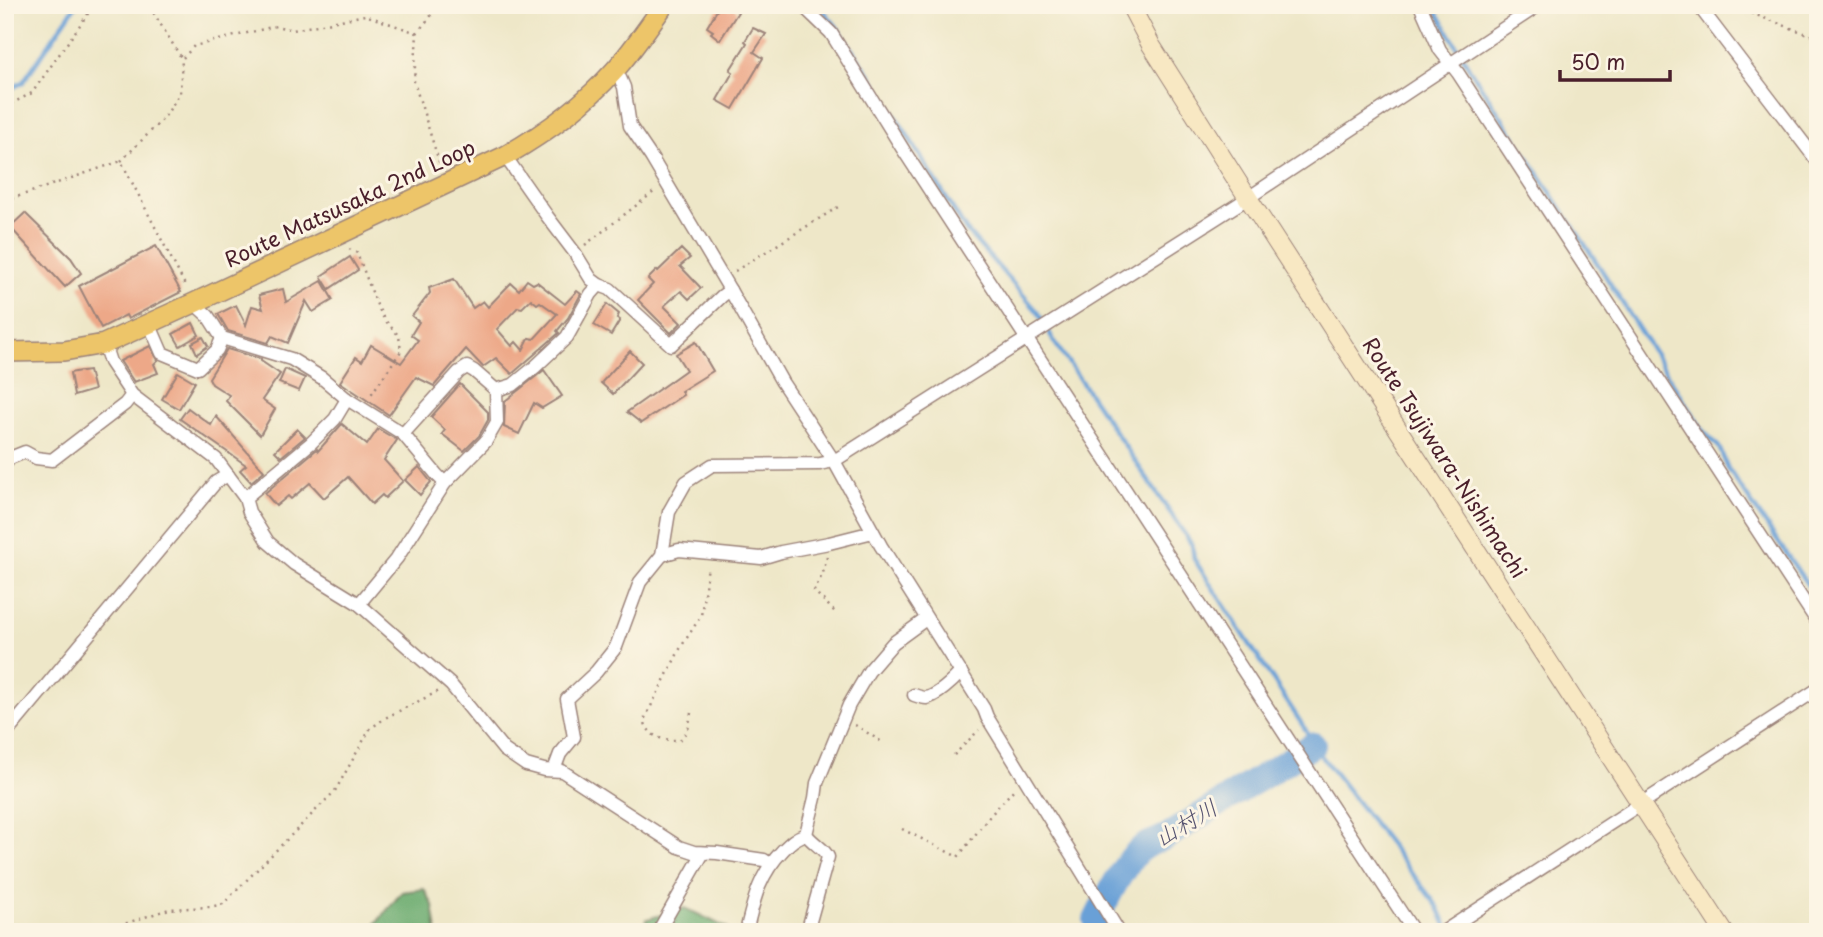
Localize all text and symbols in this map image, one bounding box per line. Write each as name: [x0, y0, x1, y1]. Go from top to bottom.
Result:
scale bar: [1560, 38, 1671, 82]
text: 50 m: [1571, 45, 1625, 77]
street label: Route Matsusaka 2nd Loop: [218, 130, 480, 274]
street label: Route Tsujiwara-Nishimachi: [1356, 330, 1536, 584]
water label: 山村川: [1147, 789, 1224, 854]

